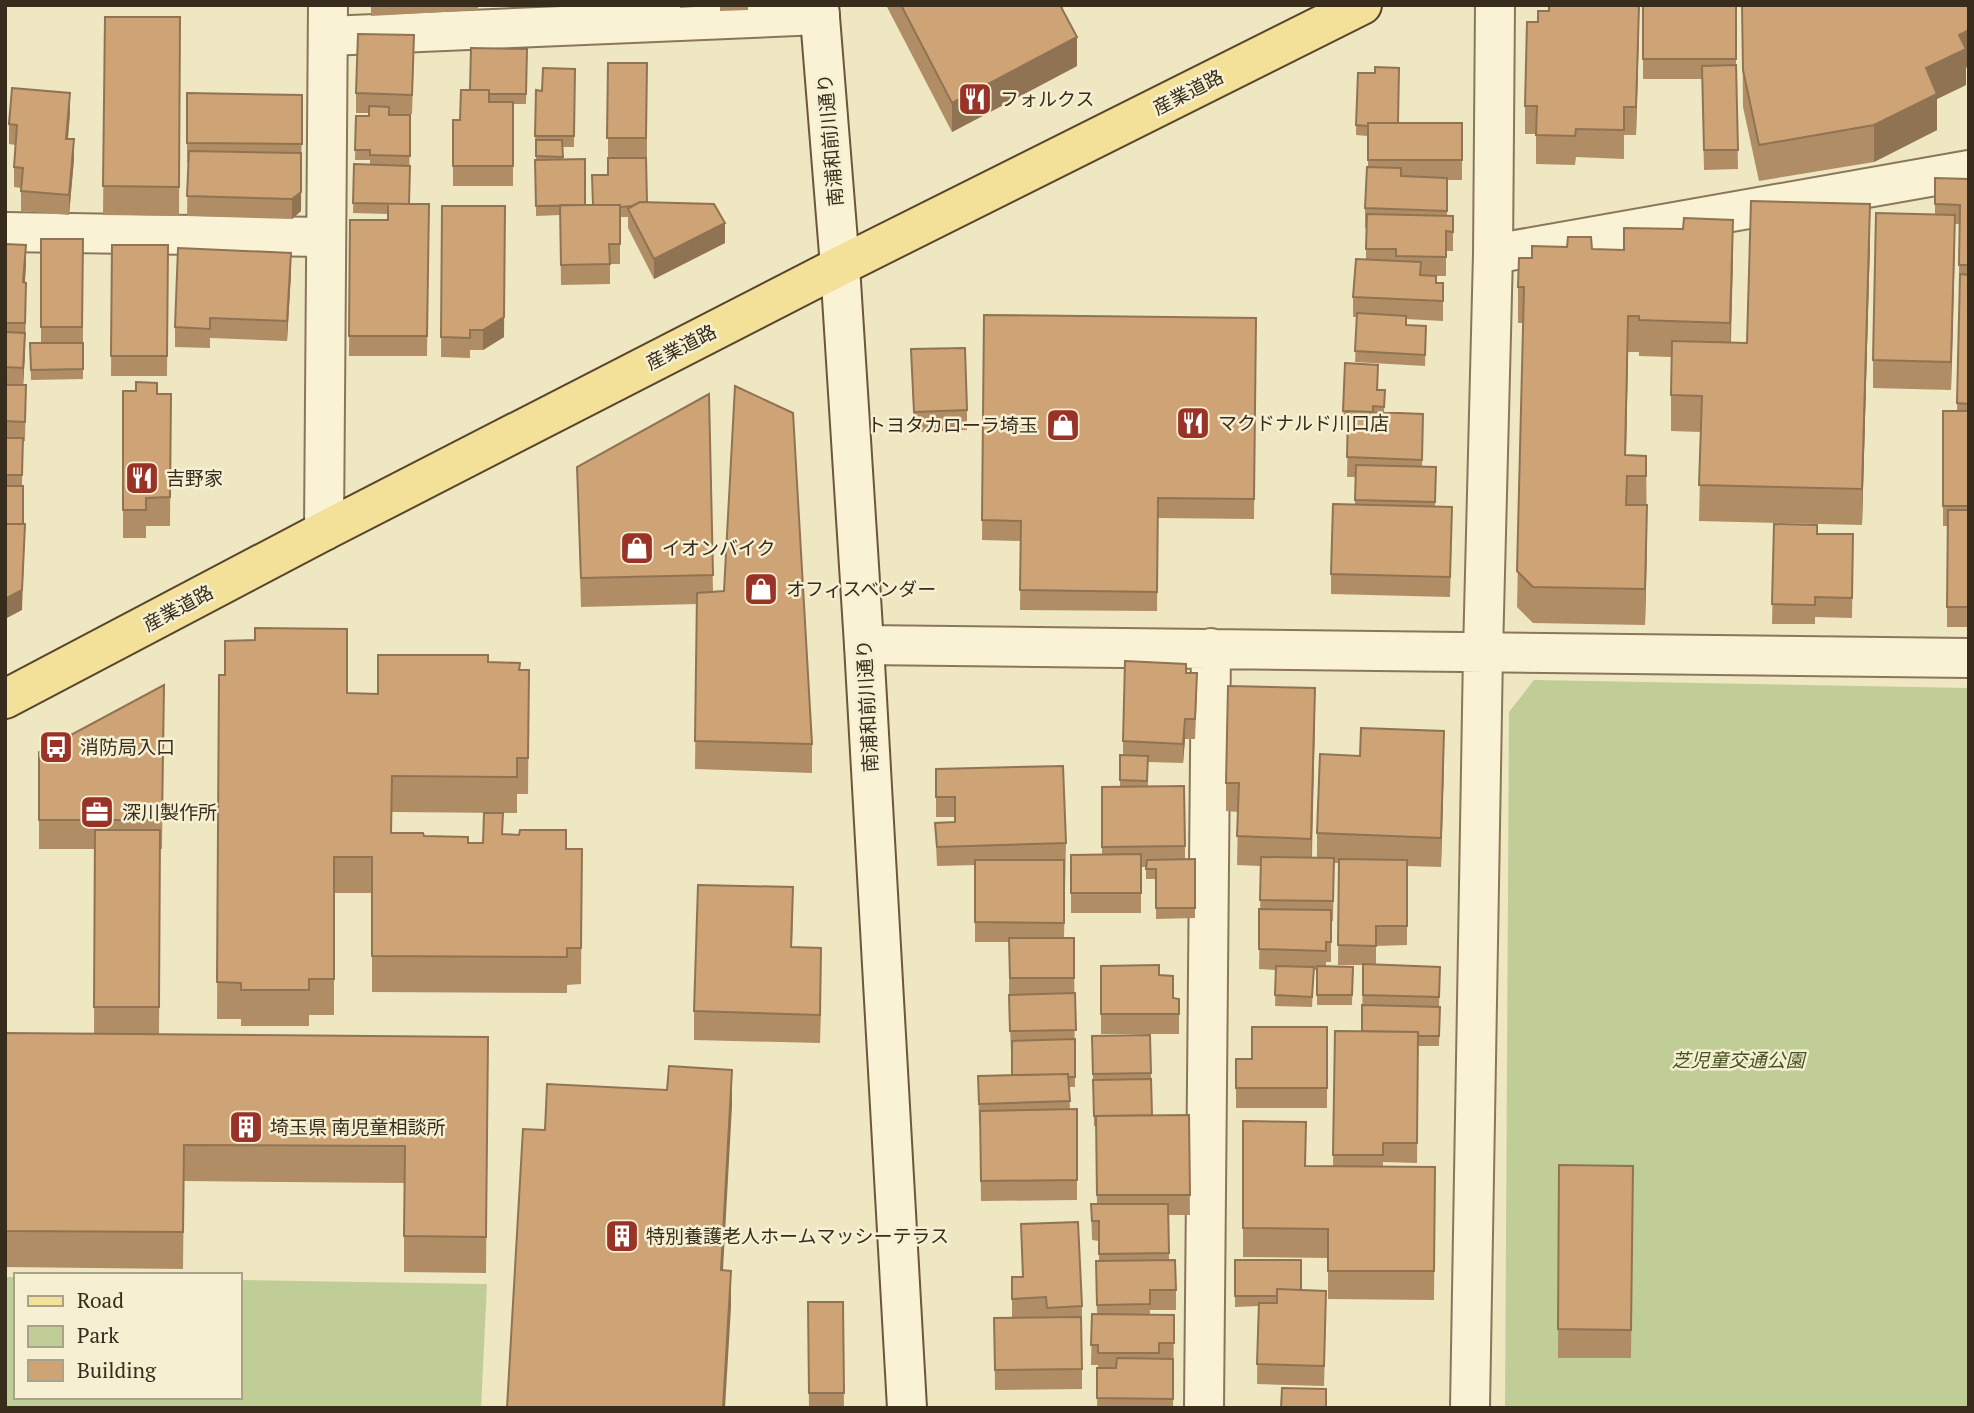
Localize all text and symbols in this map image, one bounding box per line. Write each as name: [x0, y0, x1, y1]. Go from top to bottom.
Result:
street label: 産業道路: [1148, 63, 1227, 120]
street label: 南浦和前川通り: [811, 73, 848, 207]
restaurant icon: フォルクス: [956, 80, 994, 118]
place label: フォルクス: [1000, 86, 1094, 111]
street label: 産業道路: [641, 318, 720, 375]
restaurant icon: マクドナルド川口店: [1174, 404, 1212, 442]
shop icon: トヨタカローラ埼玉: [1044, 406, 1082, 444]
place label: マクドナルド川口店: [1218, 410, 1389, 435]
place label: トヨタカローラ埼玉: [867, 412, 1038, 437]
restaurant icon: 吉野家: [123, 459, 161, 497]
place label: 吉野家: [166, 465, 223, 490]
shop icon: イオンバイク: [618, 529, 656, 567]
place label: イオンバイク: [662, 535, 776, 560]
shop icon: オフィスベンダー: [742, 570, 780, 608]
place label: オフィスベンダー: [786, 576, 936, 601]
street label: 産業道路: [138, 579, 217, 636]
street label: 南浦和前川通り: [851, 639, 882, 773]
bus stop icon: 消防局入口: [37, 728, 75, 766]
place label: 消防局入口: [80, 734, 175, 759]
office icon: 深川製作所: [78, 793, 116, 831]
place label: 深川製作所: [122, 799, 217, 824]
park label: 芝児童交通公園: [1671, 1047, 1807, 1072]
building icon: 埼玉県 南児童相談所: [227, 1108, 265, 1146]
place label: 埼玉県 南児童相談所: [270, 1114, 446, 1139]
building icon: 特別養護老人ホームマッシーテラス: [603, 1217, 641, 1255]
place label: 特別養護老人ホームマッシーテラス: [646, 1223, 949, 1248]
legend: [14, 1273, 242, 1399]
text: Road: [77, 1286, 124, 1314]
text: Park: [77, 1321, 119, 1349]
text: Building: [77, 1356, 157, 1384]

